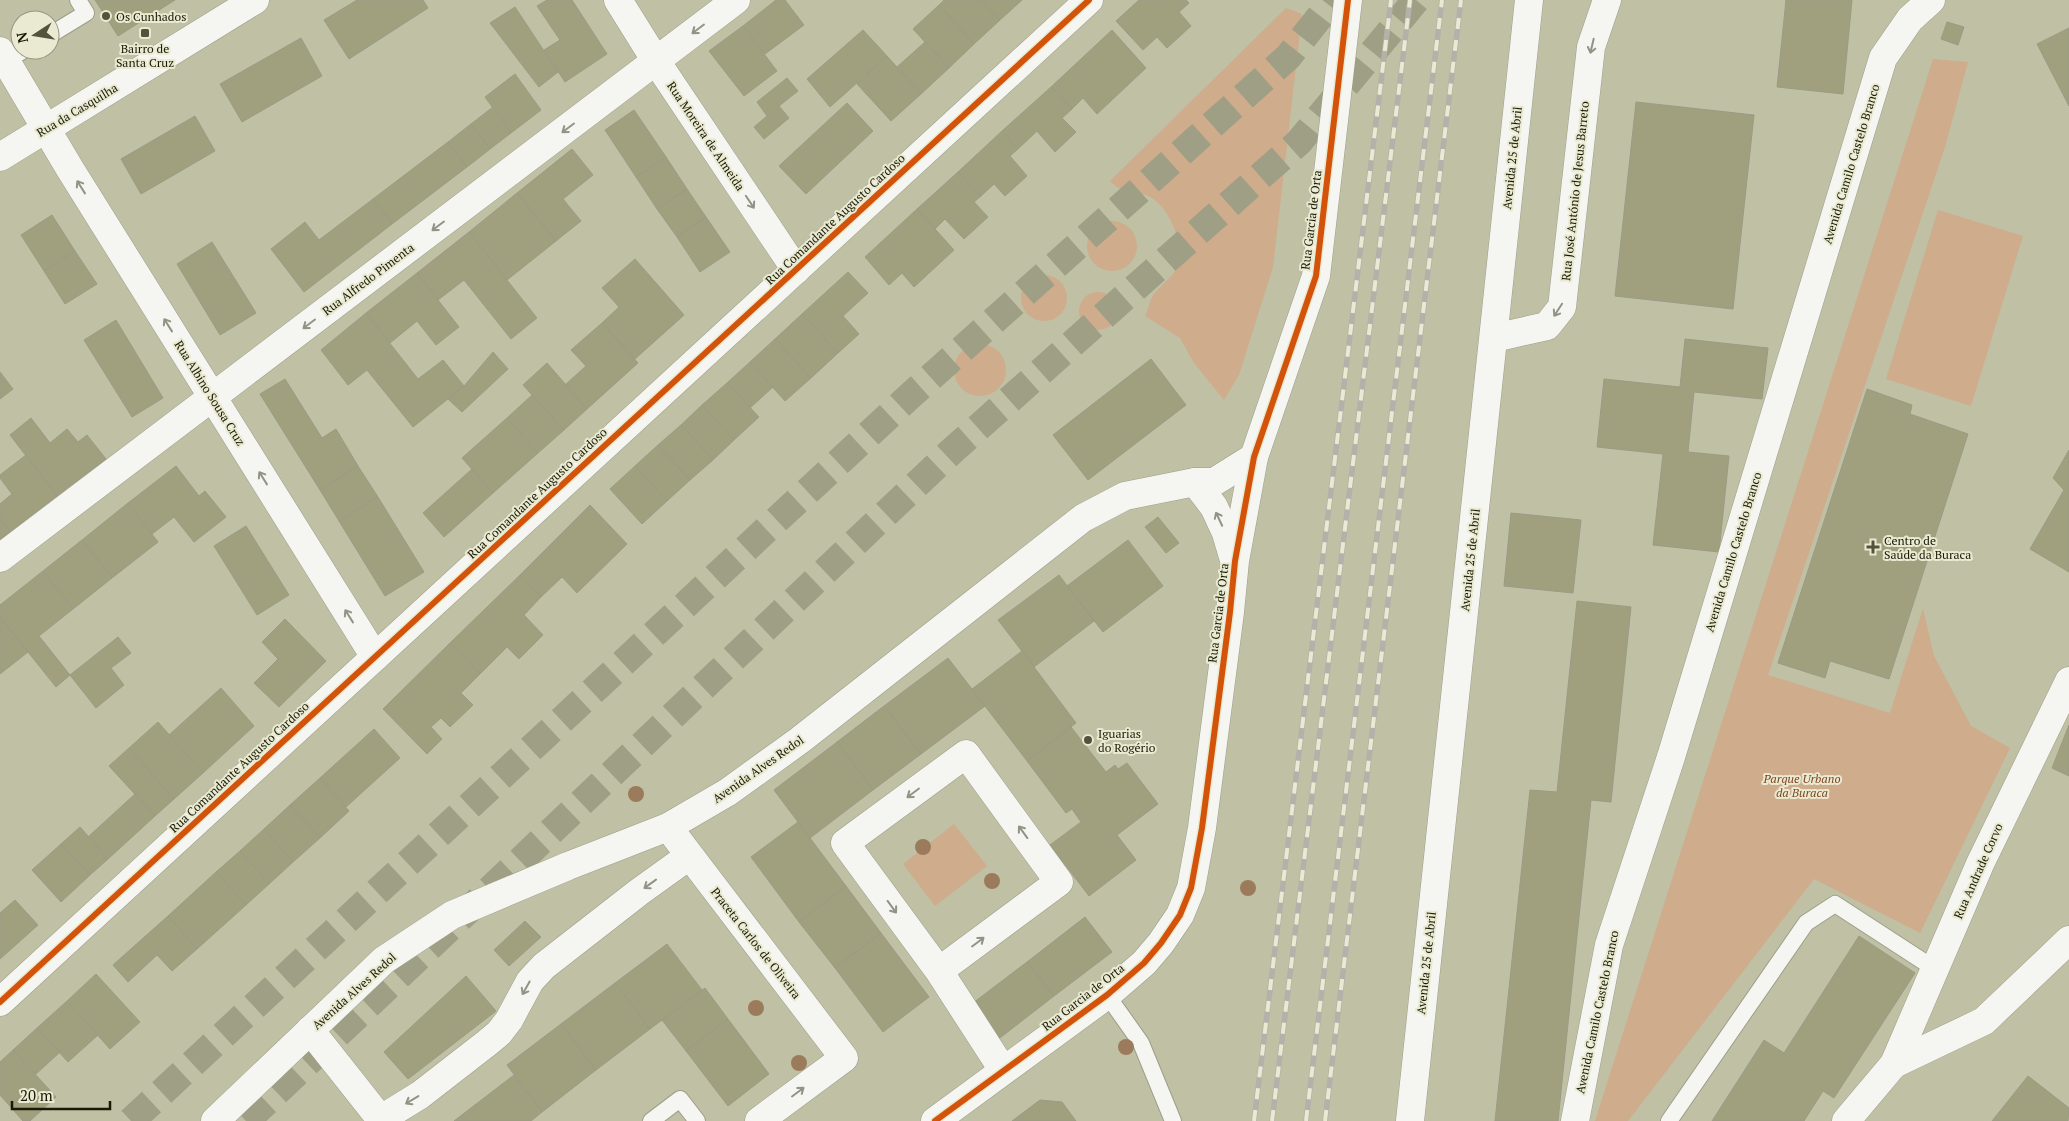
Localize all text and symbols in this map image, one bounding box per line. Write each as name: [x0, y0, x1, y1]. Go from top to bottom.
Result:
place label: Os Cunhados: [116, 9, 186, 24]
north arrow: [10, 10, 60, 60]
marker: Os Cunhados: [100, 10, 112, 22]
one-way arrow: [692, 24, 705, 35]
marker: Bairro de Santa Cruz: [139, 27, 151, 39]
text: N: [11, 30, 32, 45]
one-way arrow: [1587, 38, 1596, 54]
place label: Bairro de Santa Cruz: [116, 41, 174, 70]
street label: Rua Moreira de Almeida: [664, 79, 748, 193]
street label: Rua da Casquilha: [34, 80, 120, 140]
street label: Avenida Camilo Castelo Branco: [1820, 82, 1883, 246]
street label: Rua José António de Jesus Barreto: [1558, 100, 1592, 282]
street label: Avenida 25 de Abril: [1499, 105, 1525, 210]
one-way arrow: [562, 122, 575, 133]
street label: Rua Comandante Augusto Cardoso: [762, 150, 908, 288]
street label: Rua Garcia de Orta: [1297, 169, 1325, 271]
one-way arrow: [76, 181, 86, 195]
one-way arrow: [745, 195, 755, 209]
one-way arrow: [432, 220, 445, 231]
street label: Rua Alfredo Pimenta: [319, 240, 417, 318]
one-way arrow: [1553, 303, 1563, 317]
one-way arrow: [162, 318, 173, 332]
one-way arrow: [302, 319, 316, 329]
street label: Rua Albino Sousa Cruz: [172, 338, 249, 448]
street label: Rua Comandante Augusto Cardoso: [464, 424, 610, 562]
street label: Avenida Camilo Castelo Branco: [1702, 470, 1765, 634]
one-way arrow: [258, 471, 268, 485]
street label: Avenida 25 de Abril: [1457, 507, 1483, 612]
one-way arrow: [1214, 512, 1224, 527]
place label: Centro de Saúde da Buraca: [1884, 533, 1971, 562]
marker: Centro de Saúde da Buraca: [1866, 540, 1880, 554]
street label: Rua Garcia de Orta: [1204, 562, 1232, 664]
one-way arrow: [344, 609, 354, 623]
street label: Rua Comandante Augusto Cardoso: [166, 698, 312, 836]
place label: Iguarias do Rogério: [1098, 726, 1156, 755]
street label: Avenida Alves Redol: [710, 732, 807, 806]
marker: Iguarias do Rogério: [1082, 734, 1094, 746]
park label: Parque Urbano da Buraca: [1762, 771, 1841, 800]
one-way arrow: [907, 788, 920, 799]
street label: Rua Andrade Corvo: [1950, 821, 2006, 921]
one-way arrow: [1018, 825, 1028, 839]
one-way arrow: [643, 879, 657, 889]
street label: Praceta Carlos de Oliveira: [708, 884, 804, 1002]
one-way arrow: [887, 900, 897, 914]
street label: Avenida 25 de Abril: [1413, 910, 1439, 1015]
street label: Avenida Camilo Castelo Branco: [1572, 929, 1622, 1095]
one-way arrow: [971, 937, 985, 947]
street label: Avenida Alves Redol: [309, 949, 399, 1033]
street label: Rua Garcia de Orta: [1039, 960, 1127, 1034]
one-way arrow: [521, 981, 531, 996]
scale bar: [12, 1078, 110, 1110]
text: 20 m: [20, 1085, 53, 1105]
one-way arrow: [791, 1087, 805, 1097]
one-way arrow: [405, 1096, 419, 1106]

